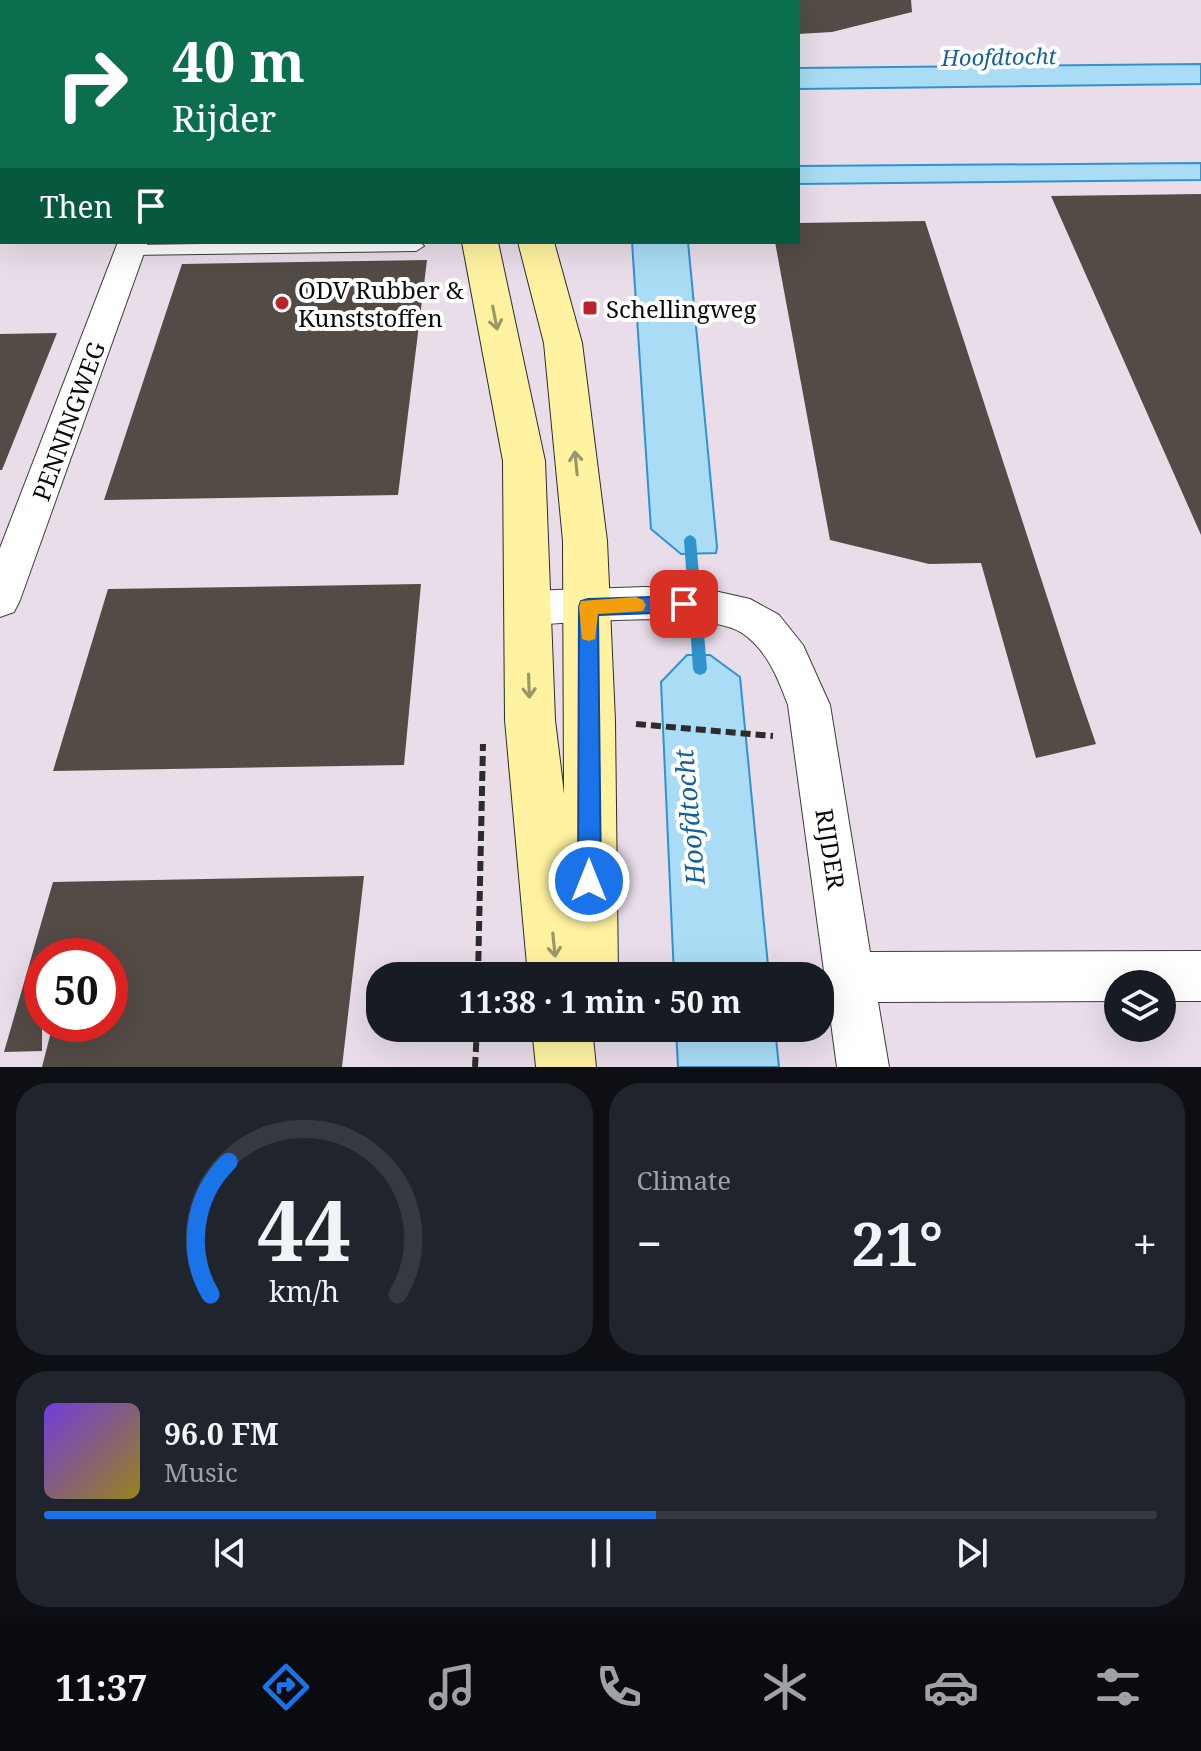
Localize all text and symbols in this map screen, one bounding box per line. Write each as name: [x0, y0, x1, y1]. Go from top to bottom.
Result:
text: 40 m: [172, 22, 305, 98]
icon: right: [40, 32, 144, 136]
water label: Hoofdtocht: [940, 40, 1058, 72]
text: Rijder: [172, 94, 276, 143]
icon: arrive: [129, 184, 173, 228]
text: Then: [40, 186, 113, 227]
place label: ODV Rubber & Kunststoffen: [298, 273, 464, 334]
place label: Schellingweg: [606, 292, 756, 325]
marker: ODV Rubber & Kunststoffen: [273, 294, 291, 312]
marker: Schellingweg: [581, 299, 599, 317]
one-way arrow: [489, 305, 504, 331]
street label: PENNINGWEG: [24, 337, 112, 505]
one-way arrow: [568, 451, 583, 476]
pin: [650, 570, 718, 638]
icon: arrive: [662, 582, 706, 626]
one-way arrow: [522, 672, 537, 699]
water label: Hoofdtocht: [665, 747, 713, 887]
street label: RIJDER: [808, 806, 854, 892]
position arrow: [547, 839, 631, 923]
one-way arrow: [546, 931, 561, 958]
speed limit sign: 50: [24, 938, 128, 1042]
map controls: [1104, 970, 1176, 1042]
button: layers: [1104, 970, 1176, 1042]
text: 11:38 · 1 min · 50 m: [459, 981, 741, 1022]
text: Climate: [637, 1162, 731, 1198]
text: 44: [257, 1172, 351, 1285]
text: 21°: [851, 1202, 943, 1284]
text: −: [637, 1213, 662, 1273]
text: +: [1132, 1213, 1157, 1273]
text: km/h: [269, 1271, 339, 1310]
text: 96.0 FM: [164, 1413, 279, 1454]
text: Music: [164, 1454, 238, 1490]
icon: previous: [208, 1531, 252, 1575]
icon: pause: [579, 1531, 623, 1575]
icon: next: [950, 1531, 994, 1575]
icon: directions: [258, 1659, 314, 1715]
icon: music: [424, 1659, 480, 1715]
icon: phone: [591, 1659, 647, 1715]
icon: climate: [757, 1659, 813, 1715]
icon: car: [923, 1659, 979, 1715]
icon: filters: [1090, 1659, 1146, 1715]
text: 11:37: [55, 1663, 148, 1712]

